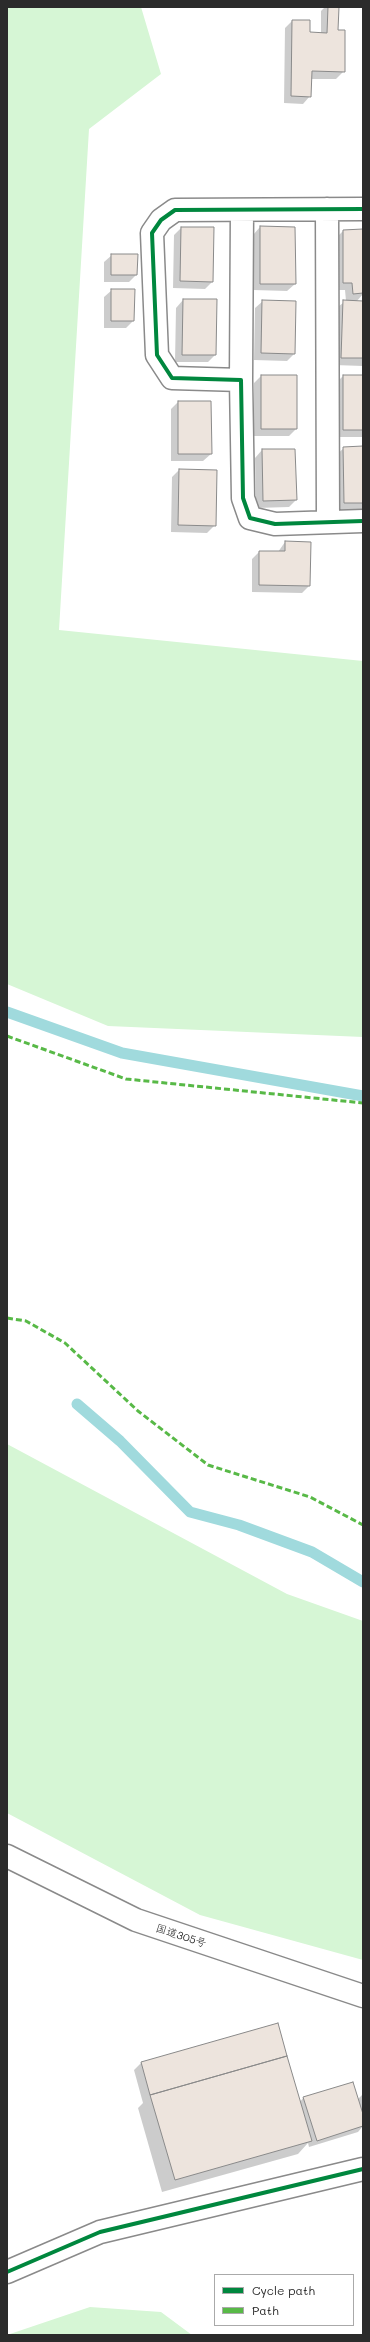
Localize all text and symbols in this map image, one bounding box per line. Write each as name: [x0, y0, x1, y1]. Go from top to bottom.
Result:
street label: 国道305号: [154, 1922, 208, 1950]
legend: [214, 2274, 354, 2326]
text: Cycle path: [252, 2282, 315, 2298]
text: Path: [252, 2302, 279, 2318]

